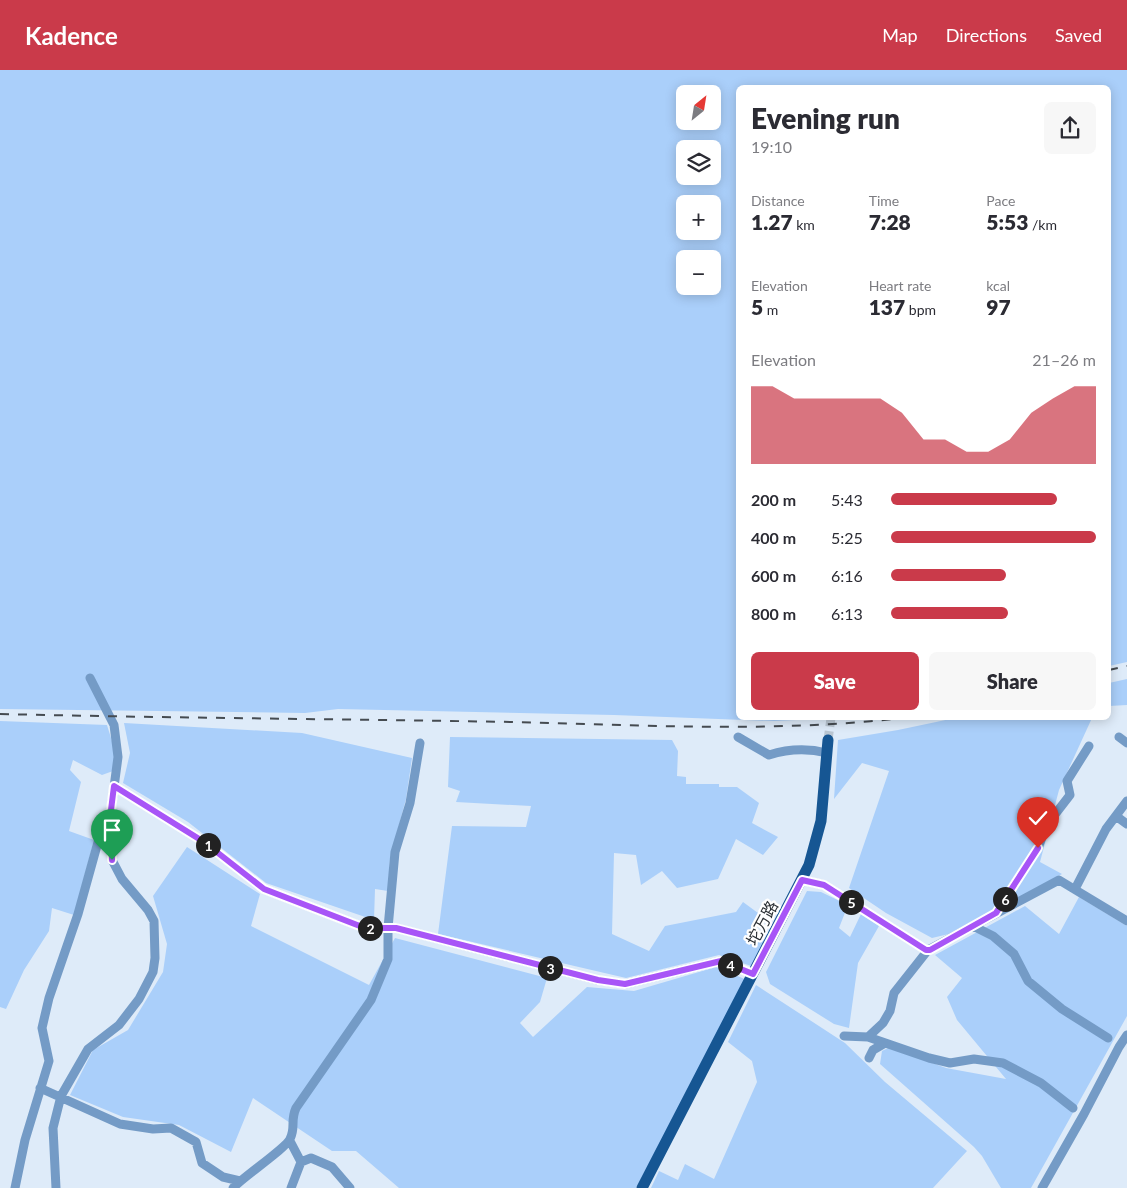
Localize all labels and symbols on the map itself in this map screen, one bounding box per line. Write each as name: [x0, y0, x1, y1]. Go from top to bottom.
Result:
north arrow: [676, 85, 721, 130]
pin: [1017, 797, 1059, 848]
pin: [91, 809, 133, 860]
pin: 1: [196, 832, 220, 858]
pin: 6: [992, 886, 1018, 912]
pin: 5: [838, 890, 864, 914]
street label: 坨万路: [742, 897, 781, 948]
pin: 2: [358, 916, 382, 940]
pin: 4: [718, 952, 742, 978]
pin: 3: [538, 956, 562, 980]

